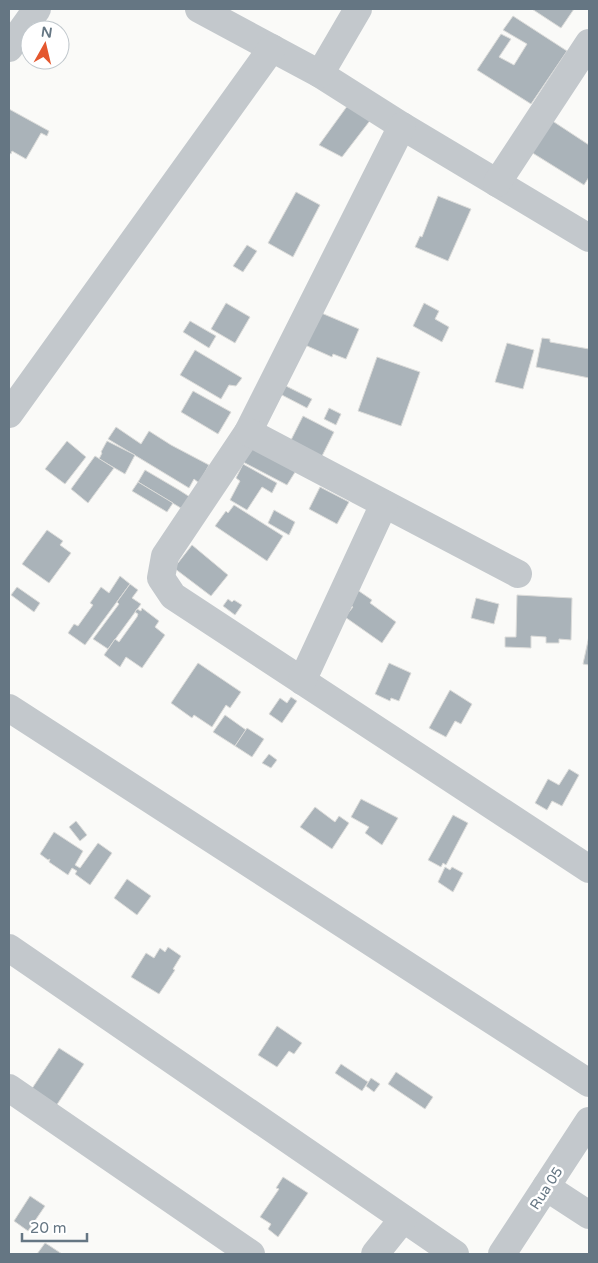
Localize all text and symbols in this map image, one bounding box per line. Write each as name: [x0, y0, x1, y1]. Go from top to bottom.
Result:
north arrow: [20, 20, 70, 70]
text: N: [40, 23, 53, 42]
street label: Rua 05: [526, 1164, 567, 1213]
scale bar: [22, 1210, 88, 1242]
text: 20 m: [30, 1219, 67, 1237]

